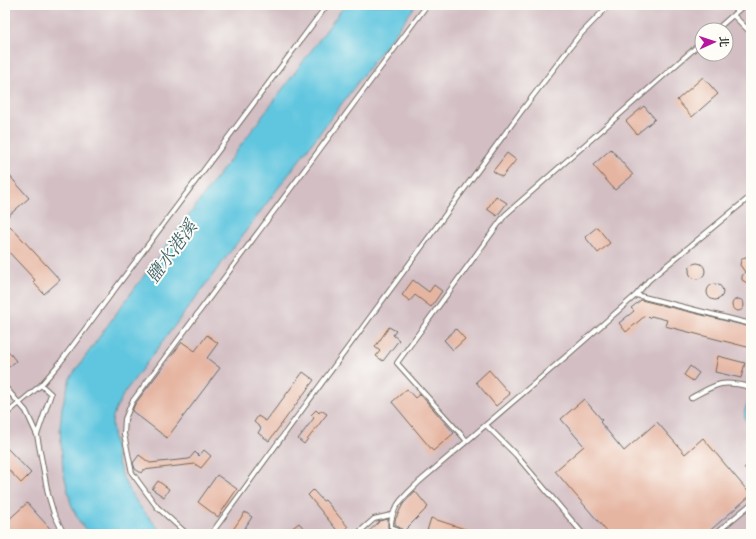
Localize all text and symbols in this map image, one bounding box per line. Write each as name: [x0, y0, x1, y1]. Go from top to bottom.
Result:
north arrow: [694, 22, 734, 62]
text: 北: [716, 36, 731, 47]
water label: 鹽水港溪: [141, 214, 204, 288]

